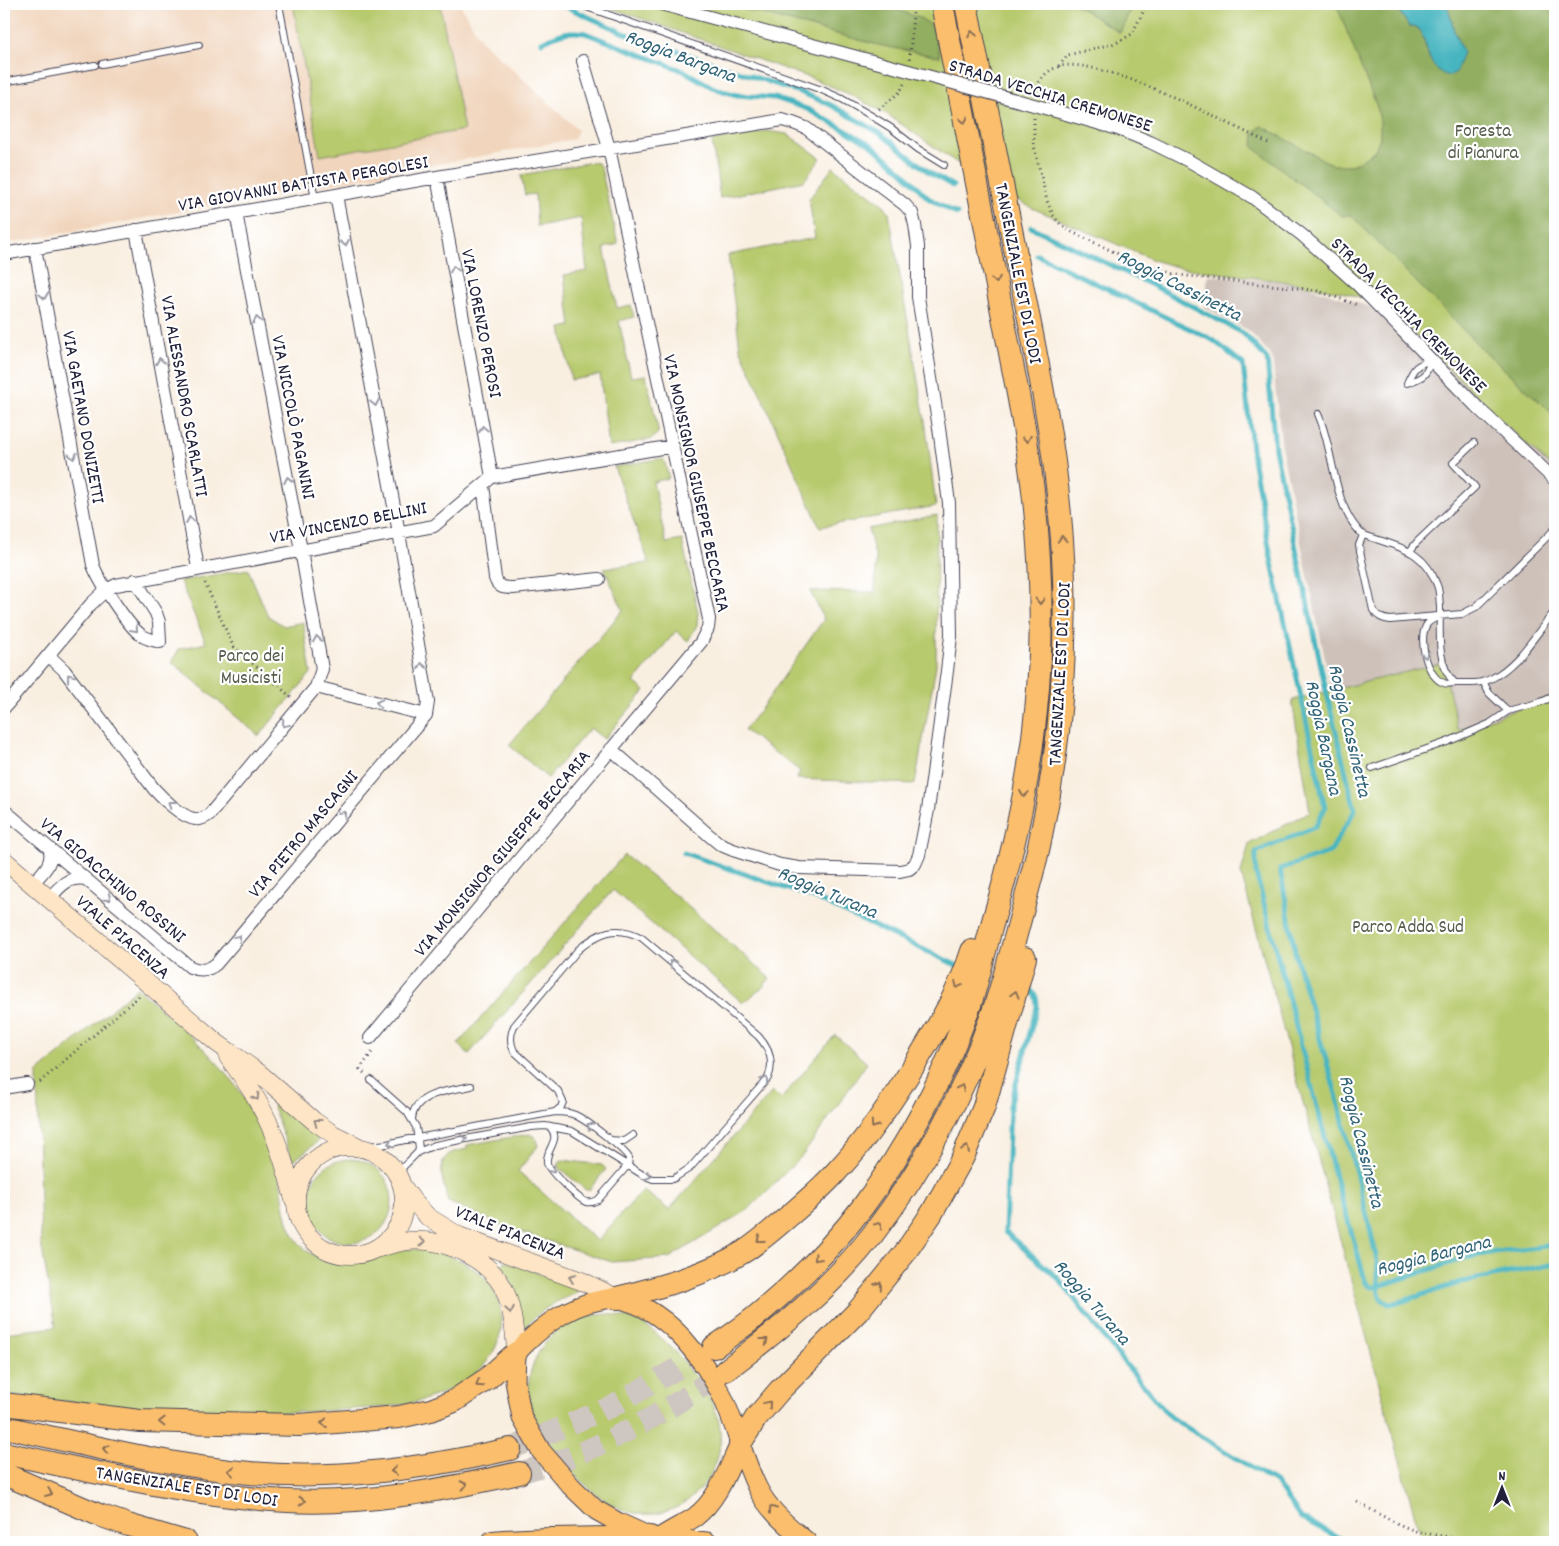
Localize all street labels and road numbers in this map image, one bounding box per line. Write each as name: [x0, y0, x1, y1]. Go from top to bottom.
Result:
street label: STRADA VECCHIA CREMONESE: [945, 54, 1155, 141]
street label: VIA GIOVANNI BATTISTA PERGOLESI: [176, 150, 431, 221]
street label: TANGENZIALE EST DI LODI: [986, 181, 1047, 367]
street label: STRADA VECCHIA CREMONESE: [1323, 232, 1492, 401]
street label: VIA LORENZO PEROSI: [452, 247, 507, 400]
street label: VIA ALESSANDRO SCARLATTI: [152, 294, 214, 499]
street label: VIA GAETANO DONIZETTI: [53, 329, 110, 506]
street label: VIA NICCOLÒ PAGANINI: [262, 333, 321, 502]
street label: VIA MONSIGNOR GIUSEPPE BECCARIA: [654, 352, 735, 615]
street label: VIA VINCENZO BELLINI: [268, 496, 430, 553]
street label: TANGENZIALE EST DI LODI: [1043, 582, 1080, 767]
street label: VIA MONSIGNOR GIUSEPPE BECCARIA: [409, 745, 599, 964]
street label: VIA PIETRO MASCAGNI: [243, 765, 366, 905]
street label: VIA GIOACCHINO ROSSINI: [33, 812, 191, 951]
street label: VIALE PIACENZA: [69, 890, 175, 987]
street label: VIALE PIACENZA: [450, 1200, 569, 1269]
street label: TANGENZIALE EST DI LODI: [94, 1461, 279, 1516]

